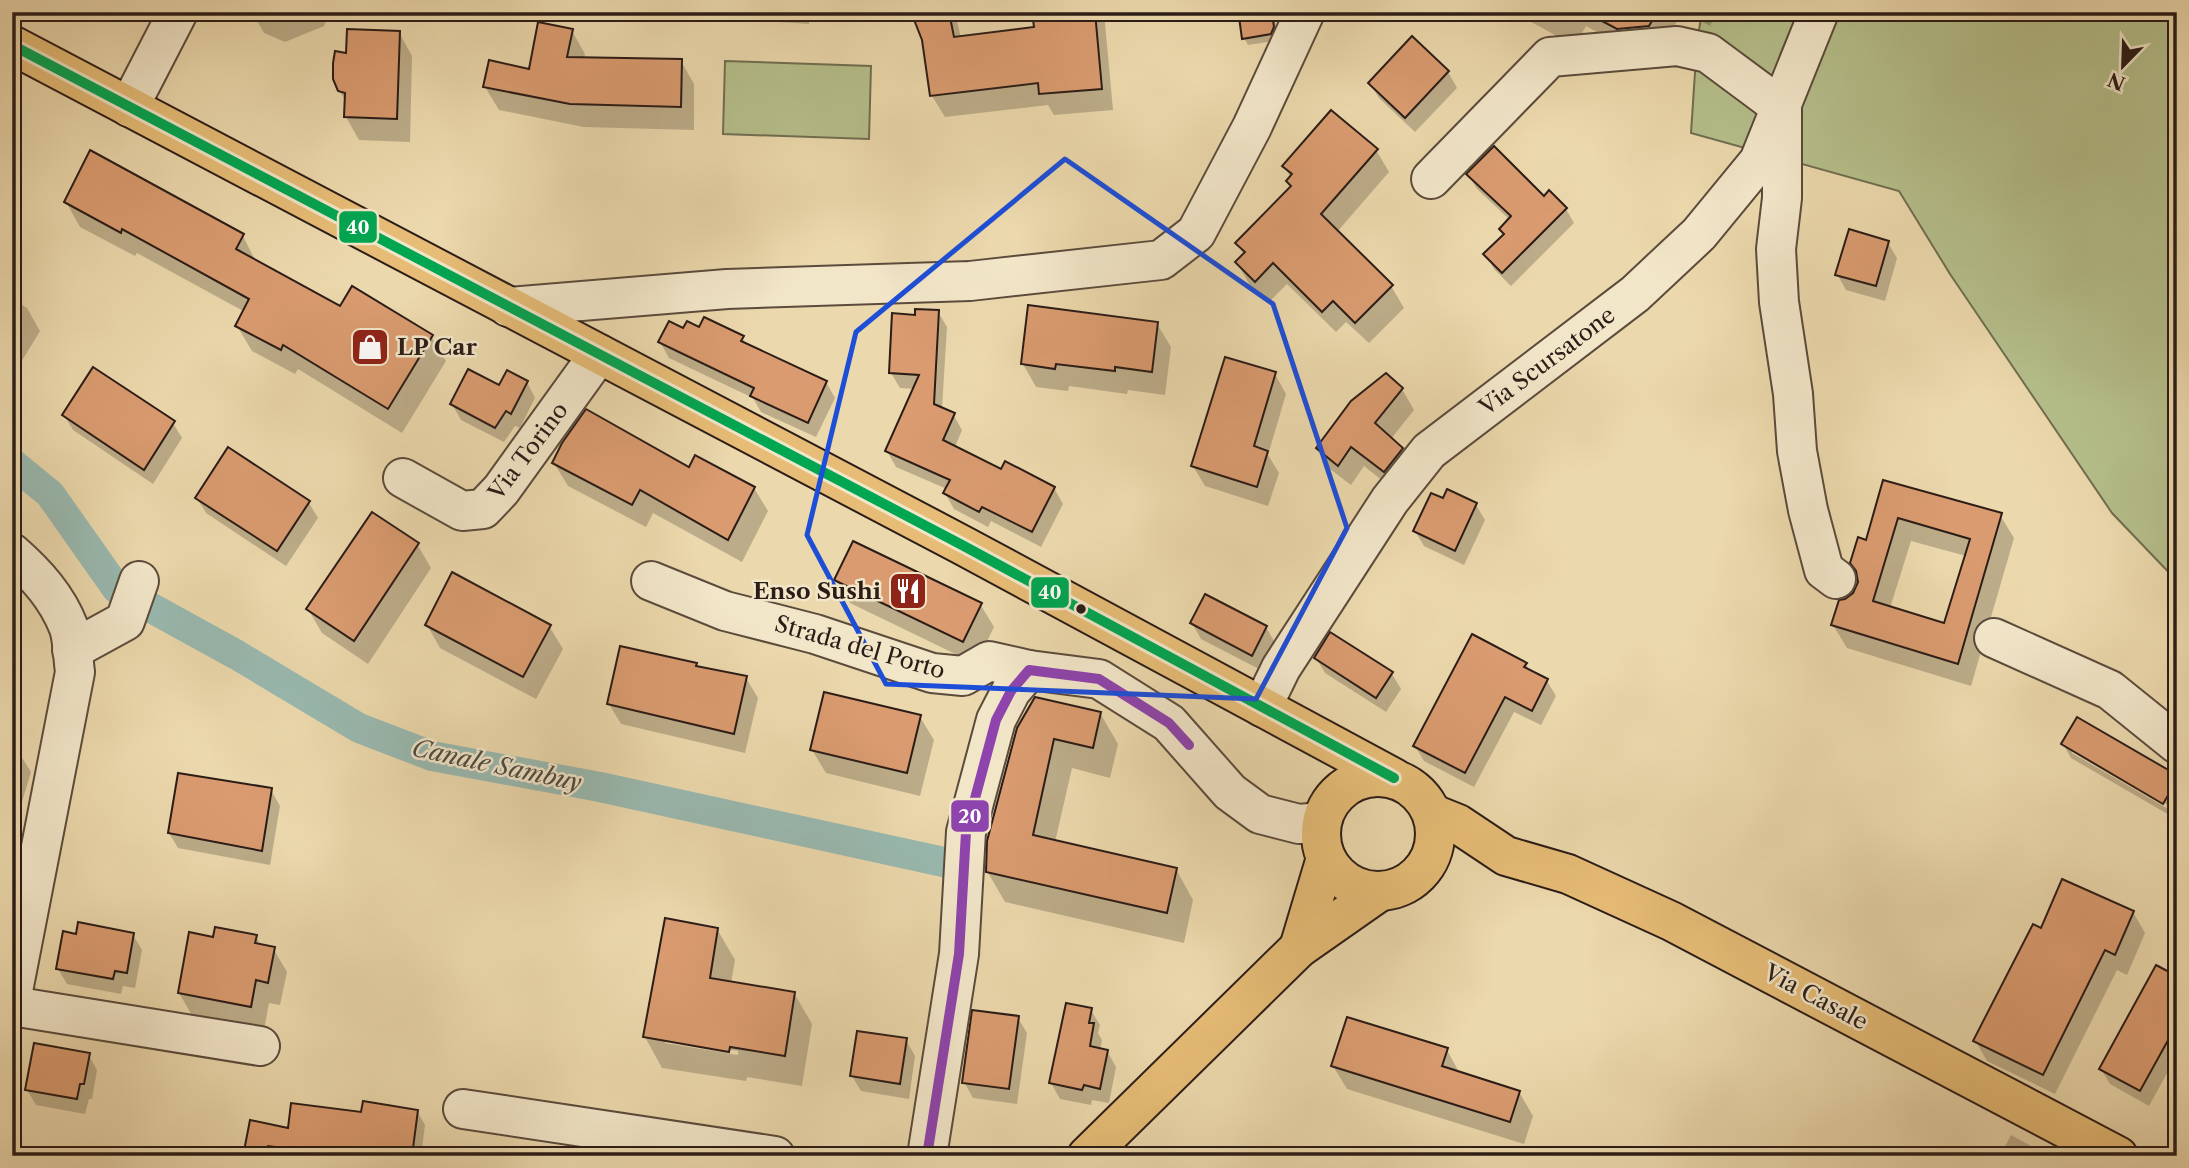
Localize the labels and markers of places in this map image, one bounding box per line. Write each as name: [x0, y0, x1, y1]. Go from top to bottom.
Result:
shop icon: LP Car: [349, 326, 391, 368]
place label: LP Car: [397, 333, 478, 361]
restaurant icon: Enso Sushi: [887, 570, 929, 612]
place label: Enso Sushi: [753, 577, 881, 605]
unlabelled marker: [1074, 602, 1088, 616]

